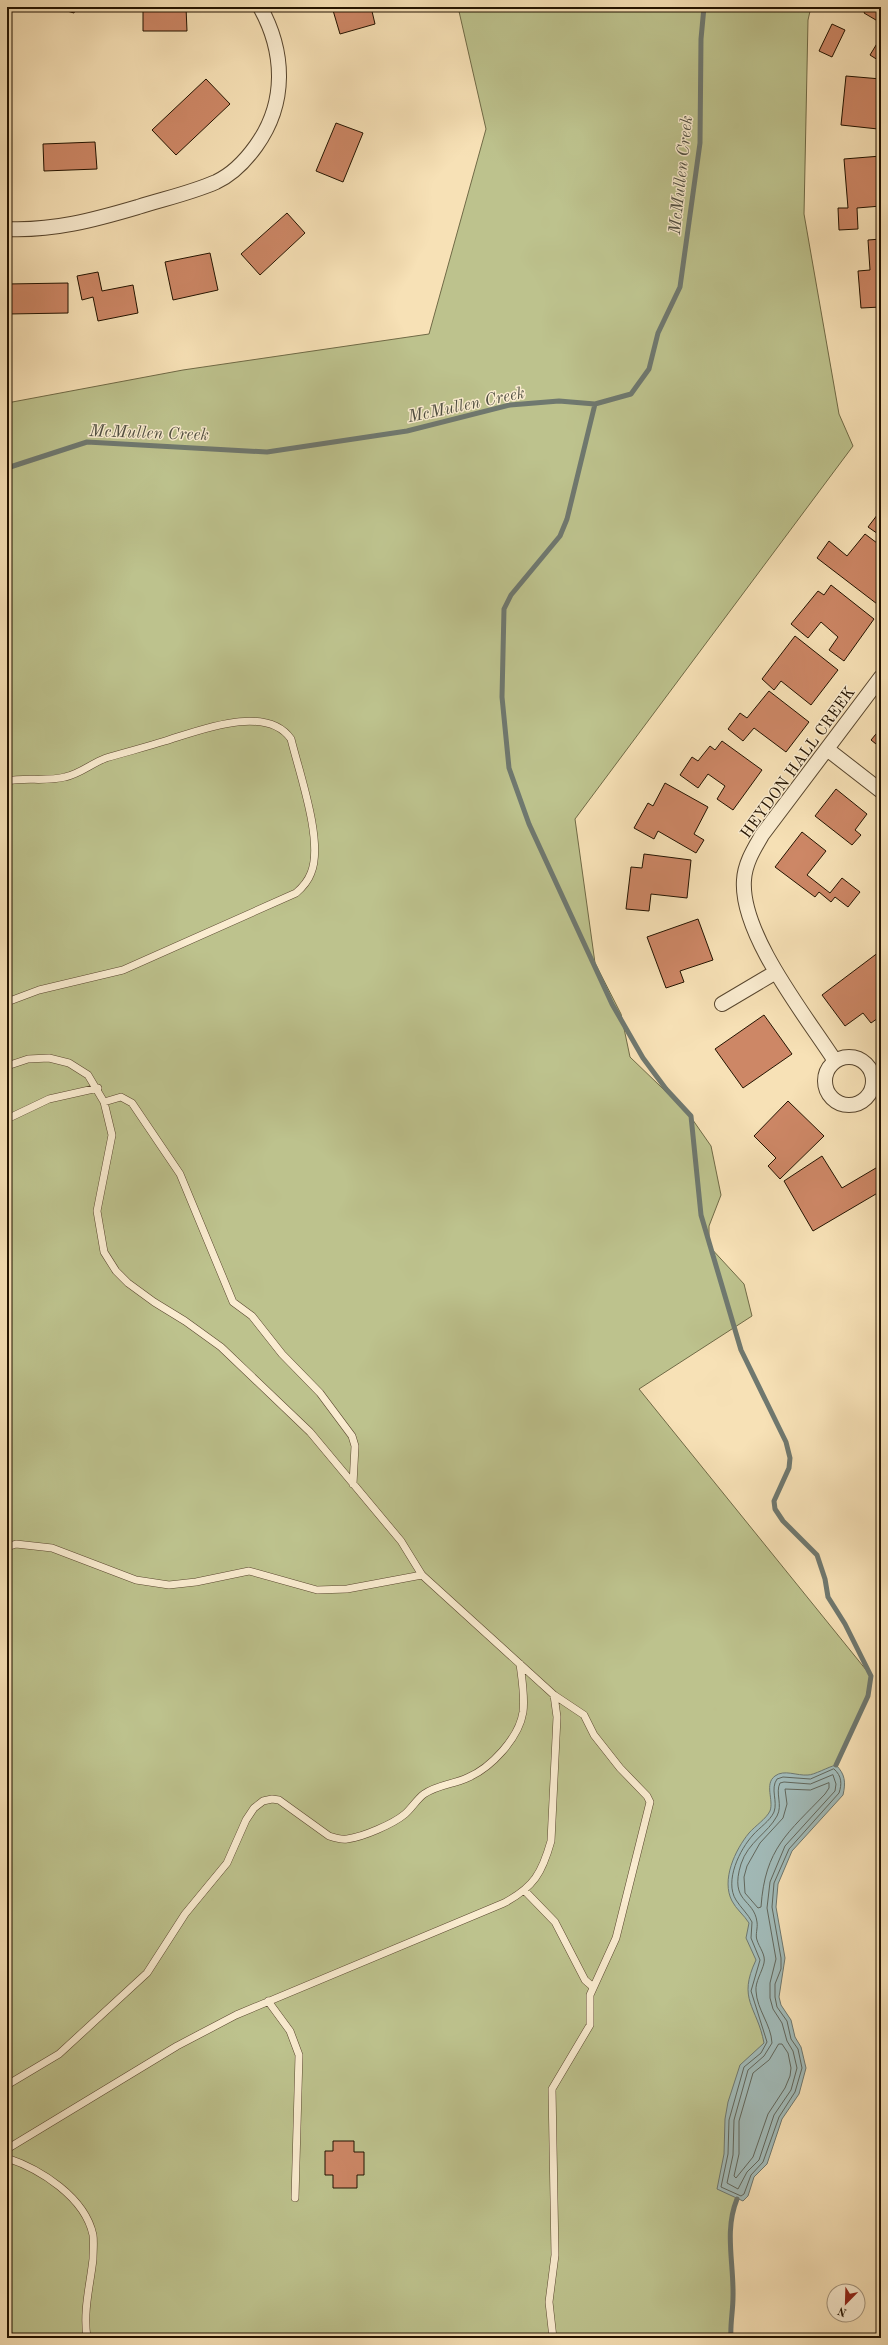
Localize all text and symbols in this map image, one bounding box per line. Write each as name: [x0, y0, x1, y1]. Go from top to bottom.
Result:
water label: McMullen Creek: [667, 115, 696, 237]
water label: McMullen Creek: [405, 385, 527, 426]
water label: McMullen Creek: [88, 423, 209, 444]
street label: HEYDON HALL CREEK: [738, 684, 859, 842]
north arrow: [826, 2283, 866, 2323]
text: N: [836, 2304, 849, 2318]

